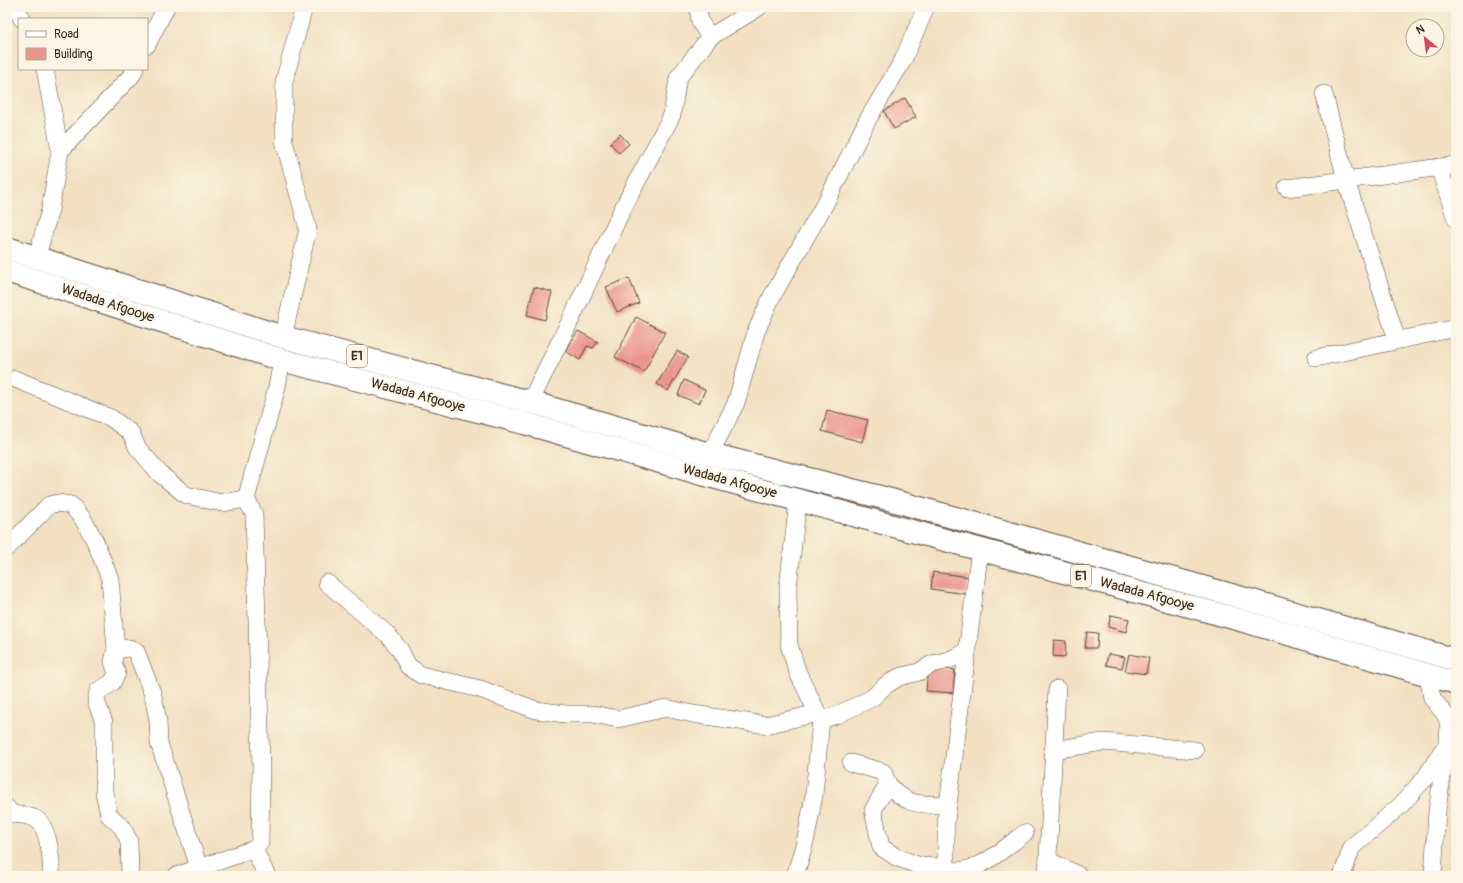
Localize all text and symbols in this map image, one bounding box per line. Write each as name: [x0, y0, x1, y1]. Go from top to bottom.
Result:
legend: [18, 18, 148, 70]
north arrow: [1405, 18, 1445, 58]
text: N: [1414, 22, 1427, 37]
text: Road: [54, 27, 79, 42]
text: Building: [54, 47, 93, 62]
street label: Wadada Afgooye: [59, 280, 157, 326]
road number: E1: [347, 345, 367, 367]
street label: Wadada Afgooye: [369, 374, 467, 416]
street label: Wadada Afgooye: [681, 460, 779, 502]
road number: E1: [1071, 565, 1091, 587]
street label: Wadada Afgooye: [1098, 573, 1196, 615]

